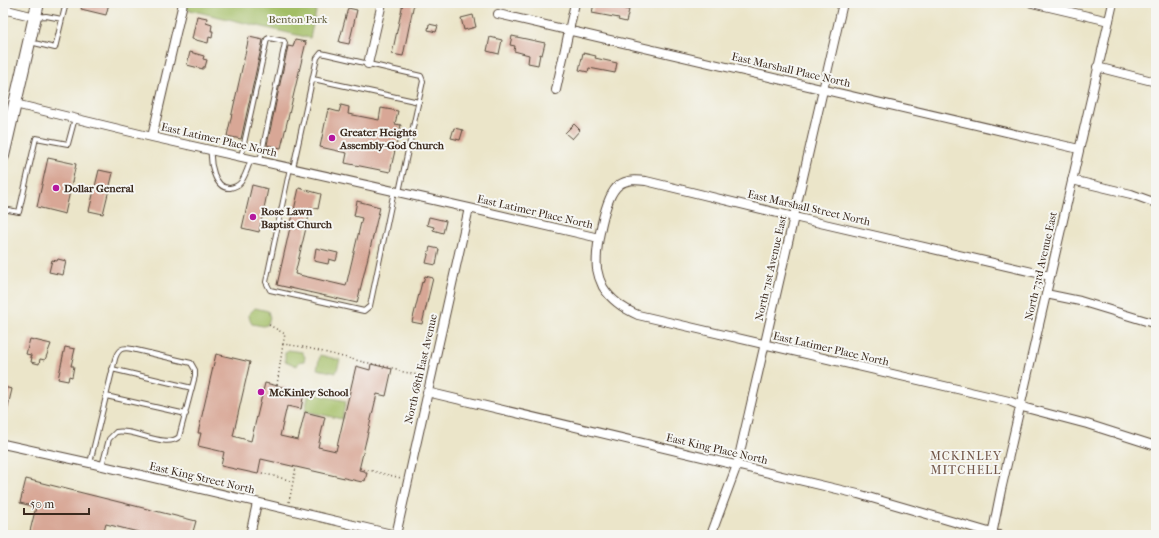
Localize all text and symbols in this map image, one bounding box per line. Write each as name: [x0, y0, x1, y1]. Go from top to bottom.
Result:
park label: Benton Park: [269, 13, 328, 26]
street label: East Marshall Place North: [730, 50, 853, 90]
street label: East Latimer Place North: [160, 120, 279, 160]
place label: Greater Heights Assembly-God Church: [339, 126, 445, 152]
marker: Greater Heights Assembly-God Church: [327, 133, 337, 143]
place label: Dollar General: [63, 182, 135, 195]
marker: Dollar General: [51, 183, 61, 193]
street label: East Marshall Street North: [746, 188, 872, 229]
street label: East Latimer Place North: [476, 192, 595, 232]
place label: Rose Lawn Baptist Church: [261, 205, 333, 231]
street label: North 73rd Avenue East: [1022, 210, 1060, 322]
marker: Rose Lawn Baptist Church: [248, 212, 258, 222]
street label: North 71st Avenue East: [753, 214, 790, 322]
street label: North 68th East Avenue: [402, 312, 440, 425]
street label: East Latimer Place North: [772, 329, 891, 369]
place label: McKinley School: [268, 386, 349, 399]
marker: McKinley School: [256, 387, 266, 397]
street label: East King Place North: [665, 431, 770, 467]
district label: MCKINLEY MITCHELL: [930, 449, 1002, 477]
street label: East King Street North: [148, 460, 257, 497]
scale bar: [24, 490, 89, 516]
text: 50 m: [30, 497, 54, 511]

